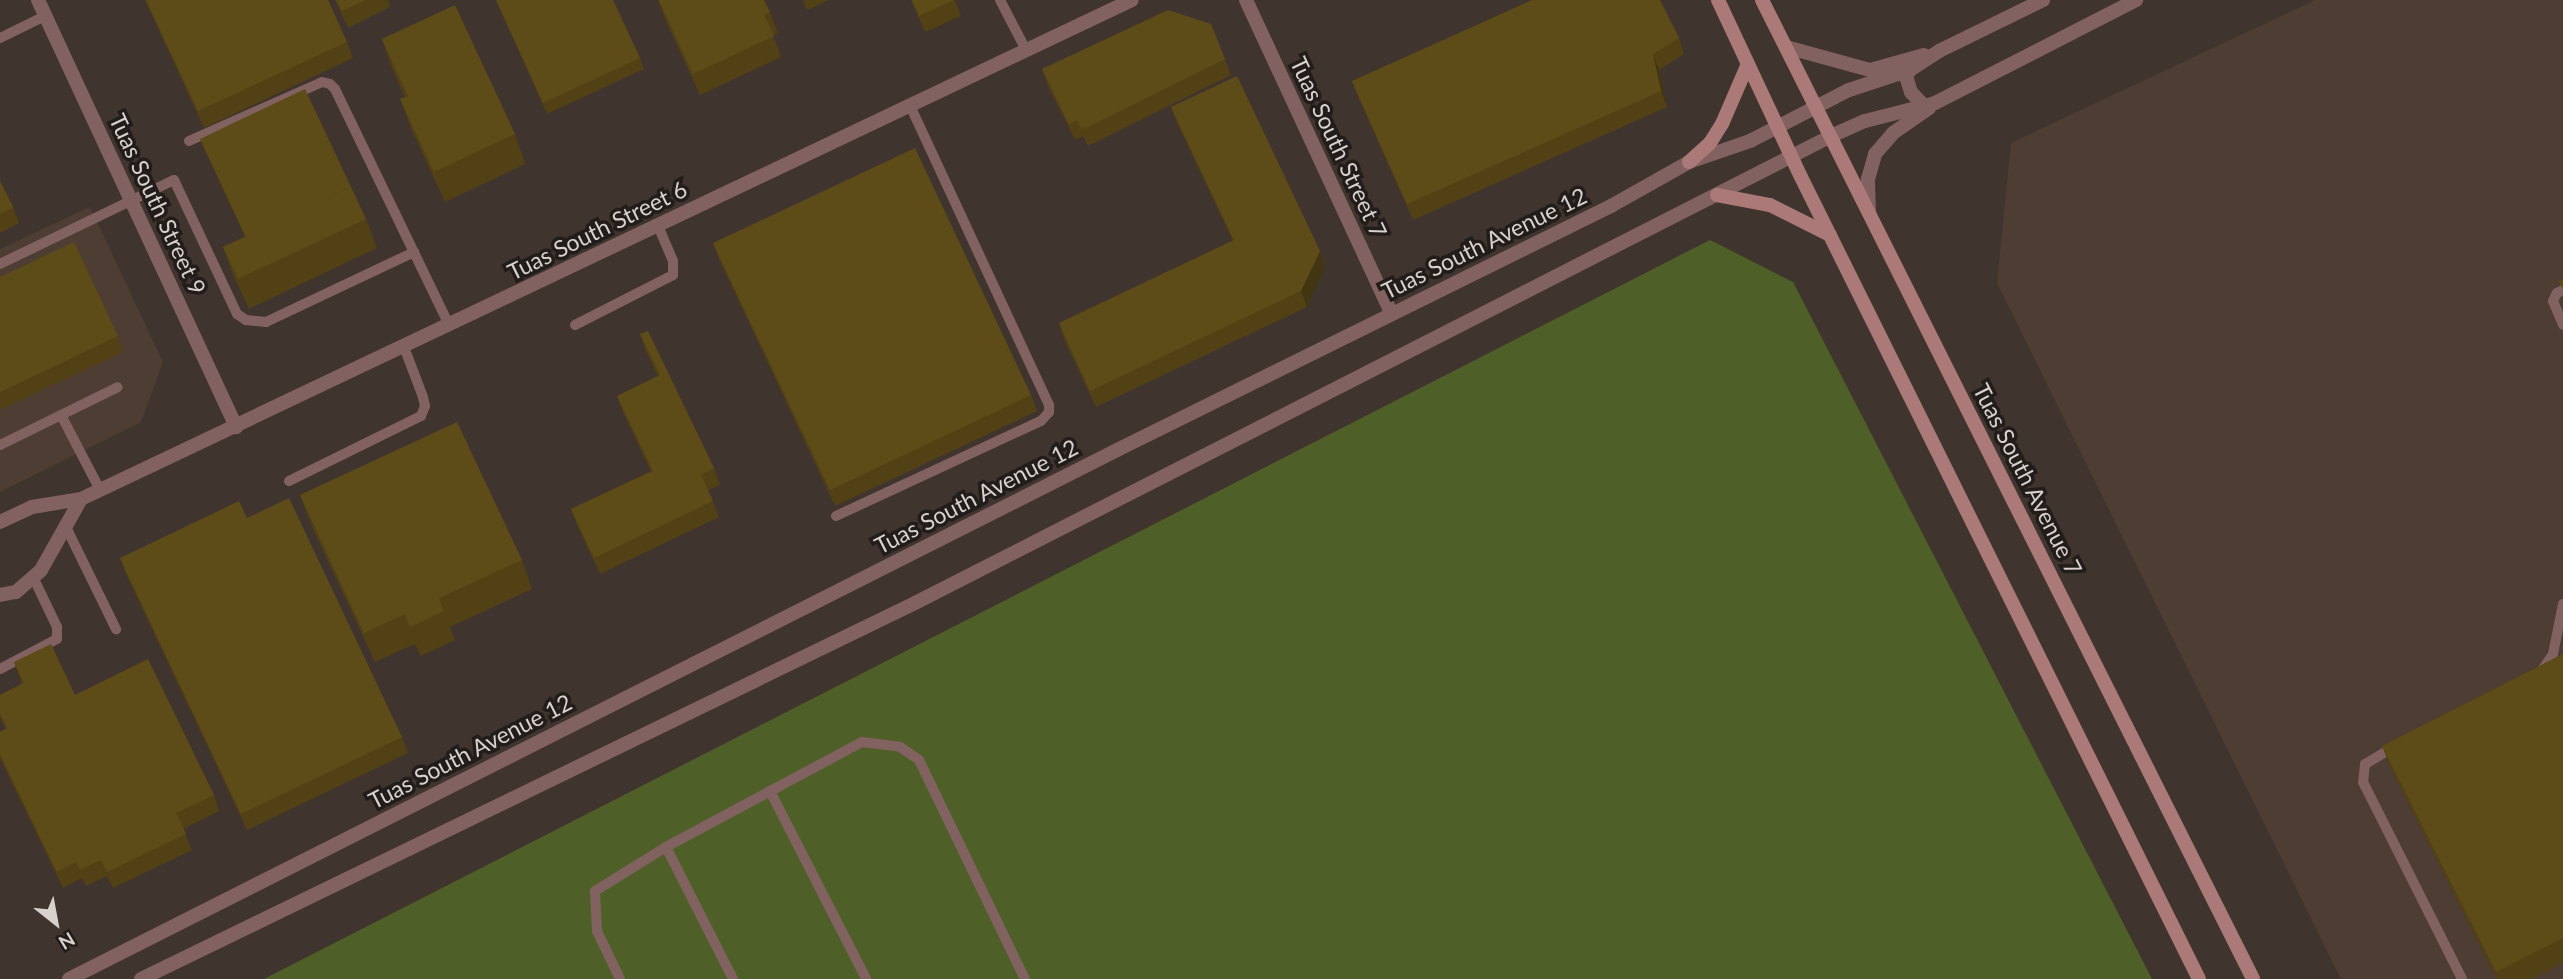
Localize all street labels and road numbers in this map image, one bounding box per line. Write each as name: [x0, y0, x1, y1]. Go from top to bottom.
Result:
street label: Tuas South Street 7: [1285, 52, 1393, 242]
street label: Tuas South Street 9: [104, 109, 212, 299]
street label: Tuas South Street 6: [503, 175, 691, 285]
street label: Tuas South Avenue 12: [1377, 181, 1591, 305]
street label: Tuas South Avenue 7: [1968, 378, 2088, 580]
street label: Tuas South Avenue 12: [869, 433, 1083, 559]
street label: Tuas South Avenue 12: [363, 688, 577, 814]

